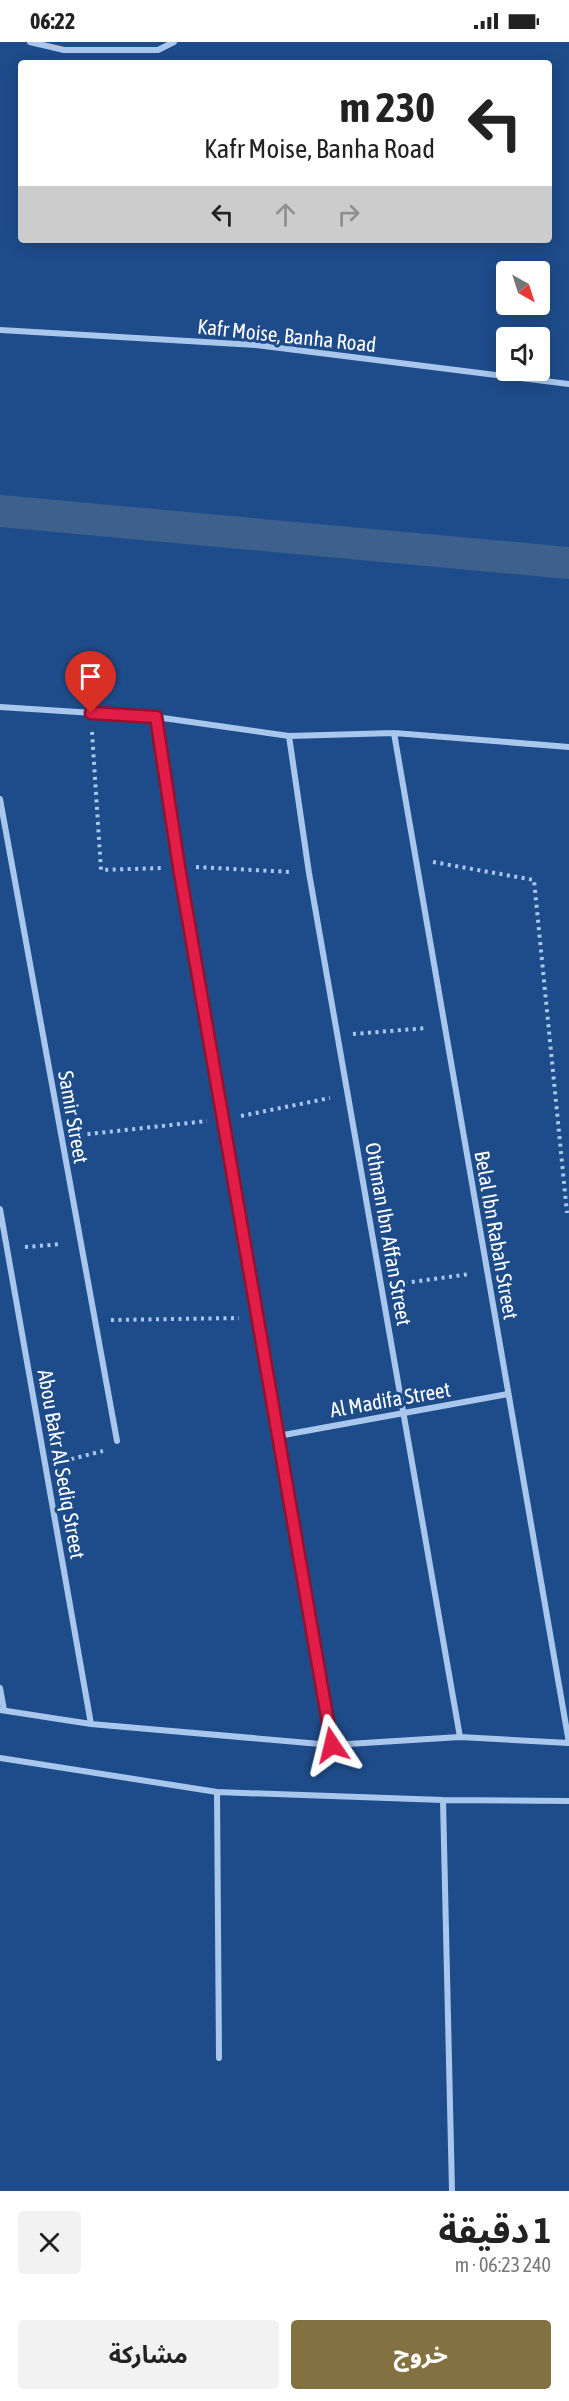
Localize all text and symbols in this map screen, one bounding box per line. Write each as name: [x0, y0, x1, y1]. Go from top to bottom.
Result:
text: 06:22: [30, 8, 75, 34]
text: 230 m: [340, 83, 435, 131]
icon: left: [456, 84, 534, 162]
text: Kafr Moise, Banha Road: [204, 133, 435, 164]
icon: left: [206, 198, 239, 231]
icon: ahead: [269, 198, 302, 231]
icon: right: [332, 198, 365, 231]
north arrow: [496, 261, 550, 315]
map controls: [496, 261, 550, 381]
street label: Kafr Moise, Banha Road: [196, 314, 378, 356]
button: sound: [496, 327, 550, 381]
pin: [65, 651, 116, 713]
icon: arrive: [74, 660, 107, 693]
street label: Samir Street: [54, 1069, 94, 1165]
street label: Othman Ibn Affan Street: [361, 1141, 417, 1327]
street label: Belal Ibn Rabah Street: [470, 1149, 524, 1321]
street label: Abou Bakr Al Sediq Street: [34, 1367, 90, 1561]
street label: Al Madifa Street: [328, 1377, 452, 1421]
position arrow: [300, 1713, 364, 1777]
text: 1 دقيقة: [439, 2209, 551, 2251]
button: close: [18, 2211, 81, 2274]
text: 240 m · 06:23: [455, 2253, 551, 2276]
button: مشاركة: [18, 2320, 279, 2389]
button: خروج: [291, 2320, 551, 2389]

